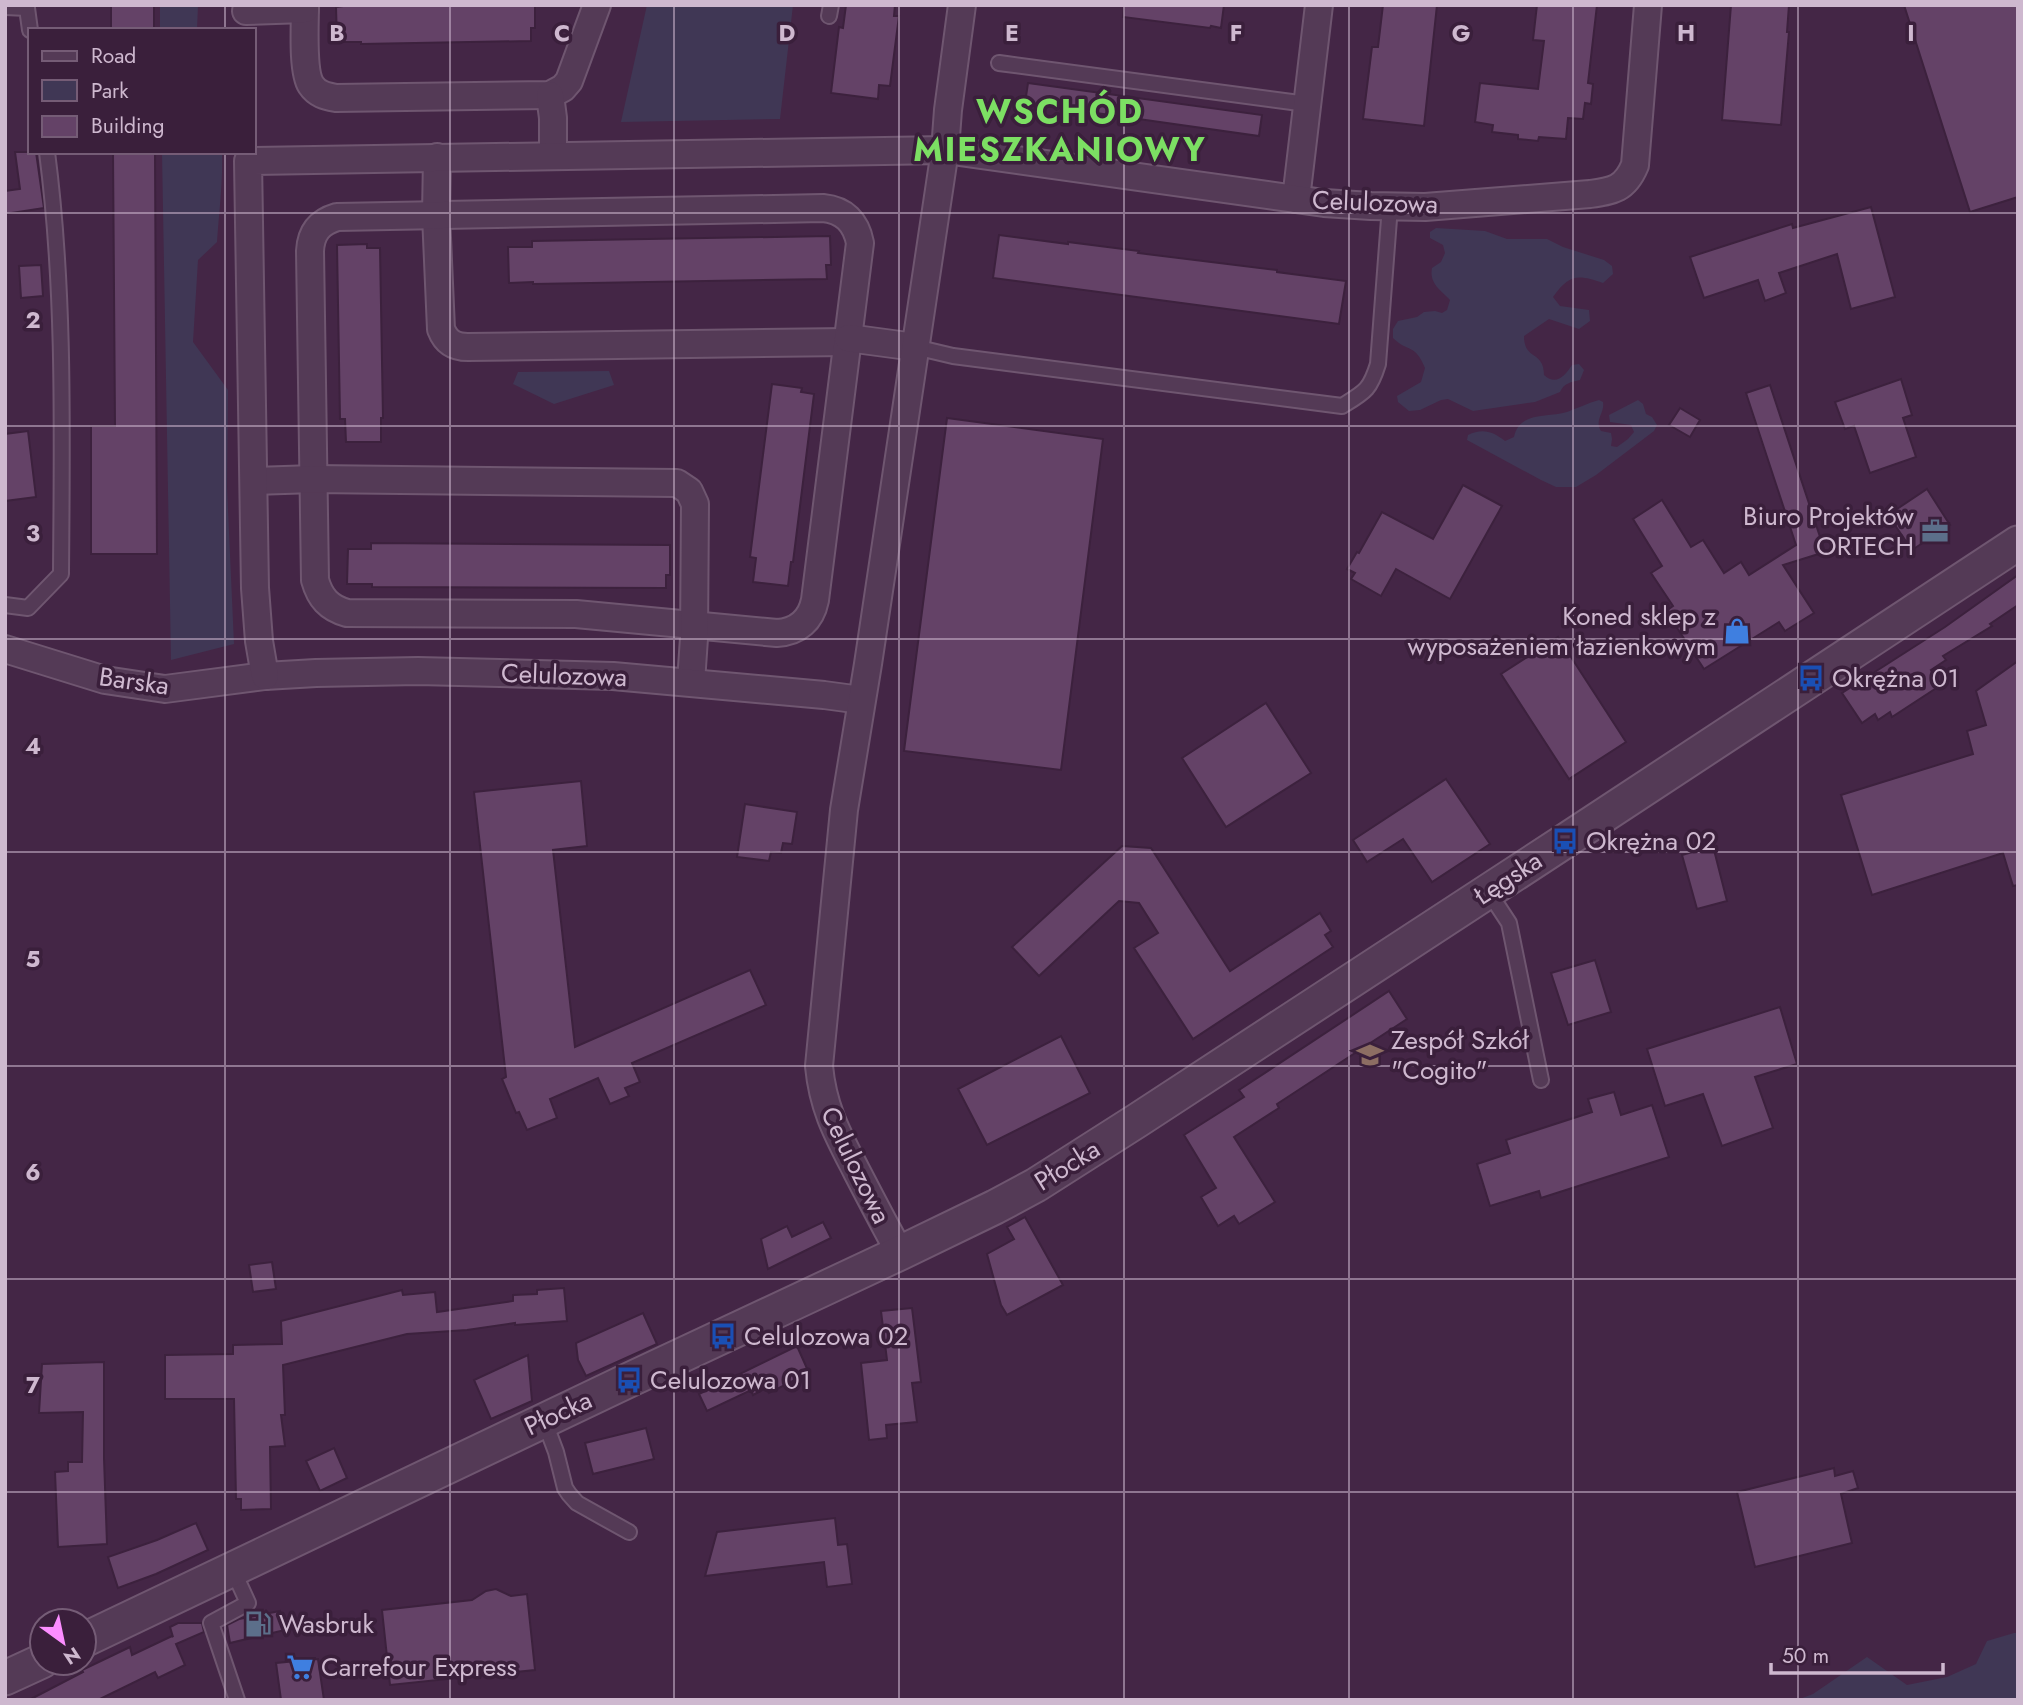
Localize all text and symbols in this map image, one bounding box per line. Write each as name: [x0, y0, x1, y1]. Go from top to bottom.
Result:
text: B: [329, 16, 345, 50]
text: C: [554, 16, 570, 50]
text: D: [779, 16, 796, 50]
text: E: [1005, 16, 1019, 50]
text: F: [1230, 16, 1242, 50]
text: G: [1452, 16, 1470, 50]
text: H: [1677, 16, 1695, 50]
text: I: [1907, 16, 1915, 50]
legend: [28, 28, 256, 154]
text: Road: [91, 41, 136, 71]
text: Park: [91, 76, 129, 106]
district label: WSCHÓD MIESZKANIOWY: [913, 88, 1207, 173]
text: Building: [91, 111, 164, 141]
street label: Celulozowa: [1311, 181, 1439, 223]
text: 2: [25, 303, 41, 337]
place label: Biuro Projektów ORTECH: [1743, 497, 1914, 565]
text: 3: [26, 516, 40, 550]
office icon: Biuro Projektów ORTECH: [1920, 516, 1950, 546]
place label: Koned sklep z wyposażeniem łazienkowym: [1408, 597, 1716, 665]
shop icon: Koned sklep z wyposażeniem łazienkowym: [1722, 616, 1752, 646]
street label: Celulozowa: [500, 654, 628, 696]
street label: Barska: [97, 657, 171, 705]
place label: Okrężna 01: [1832, 659, 1959, 697]
bus stop icon: Okrężna 01: [1796, 663, 1826, 693]
text: 4: [25, 729, 41, 763]
place label: Okrężna 02: [1586, 822, 1716, 860]
bus stop icon: Okrężna 02: [1550, 826, 1580, 856]
street label: Łęgska: [1466, 842, 1550, 915]
text: 5: [26, 942, 40, 976]
place label: Zespół Szkół "Cogito": [1391, 1021, 1530, 1089]
school or university icon: Zespół Szkół "Cogito": [1355, 1040, 1385, 1070]
street label: Celulozowa: [811, 1100, 901, 1230]
street label: Płocka: [1027, 1130, 1107, 1200]
text: 6: [25, 1155, 41, 1189]
place label: Celulozowa 02: [744, 1317, 908, 1355]
bus stop icon: Celulozowa 02: [708, 1321, 738, 1351]
place label: Celulozowa 01: [650, 1361, 811, 1399]
bus stop icon: Celulozowa 01: [614, 1365, 644, 1395]
text: 7: [26, 1368, 40, 1402]
street label: Płocka: [518, 1381, 598, 1445]
place label: Wasbruk: [279, 1605, 375, 1643]
north arrow: [28, 1607, 98, 1677]
fuel station icon: Wasbruk: [243, 1609, 273, 1639]
scale bar: [1771, 1632, 1942, 1676]
text: N: [58, 1640, 86, 1671]
text: 50 m: [1782, 1641, 1829, 1671]
place label: Carrefour Express: [321, 1648, 517, 1686]
supermarket icon: Carrefour Express: [285, 1652, 315, 1682]

